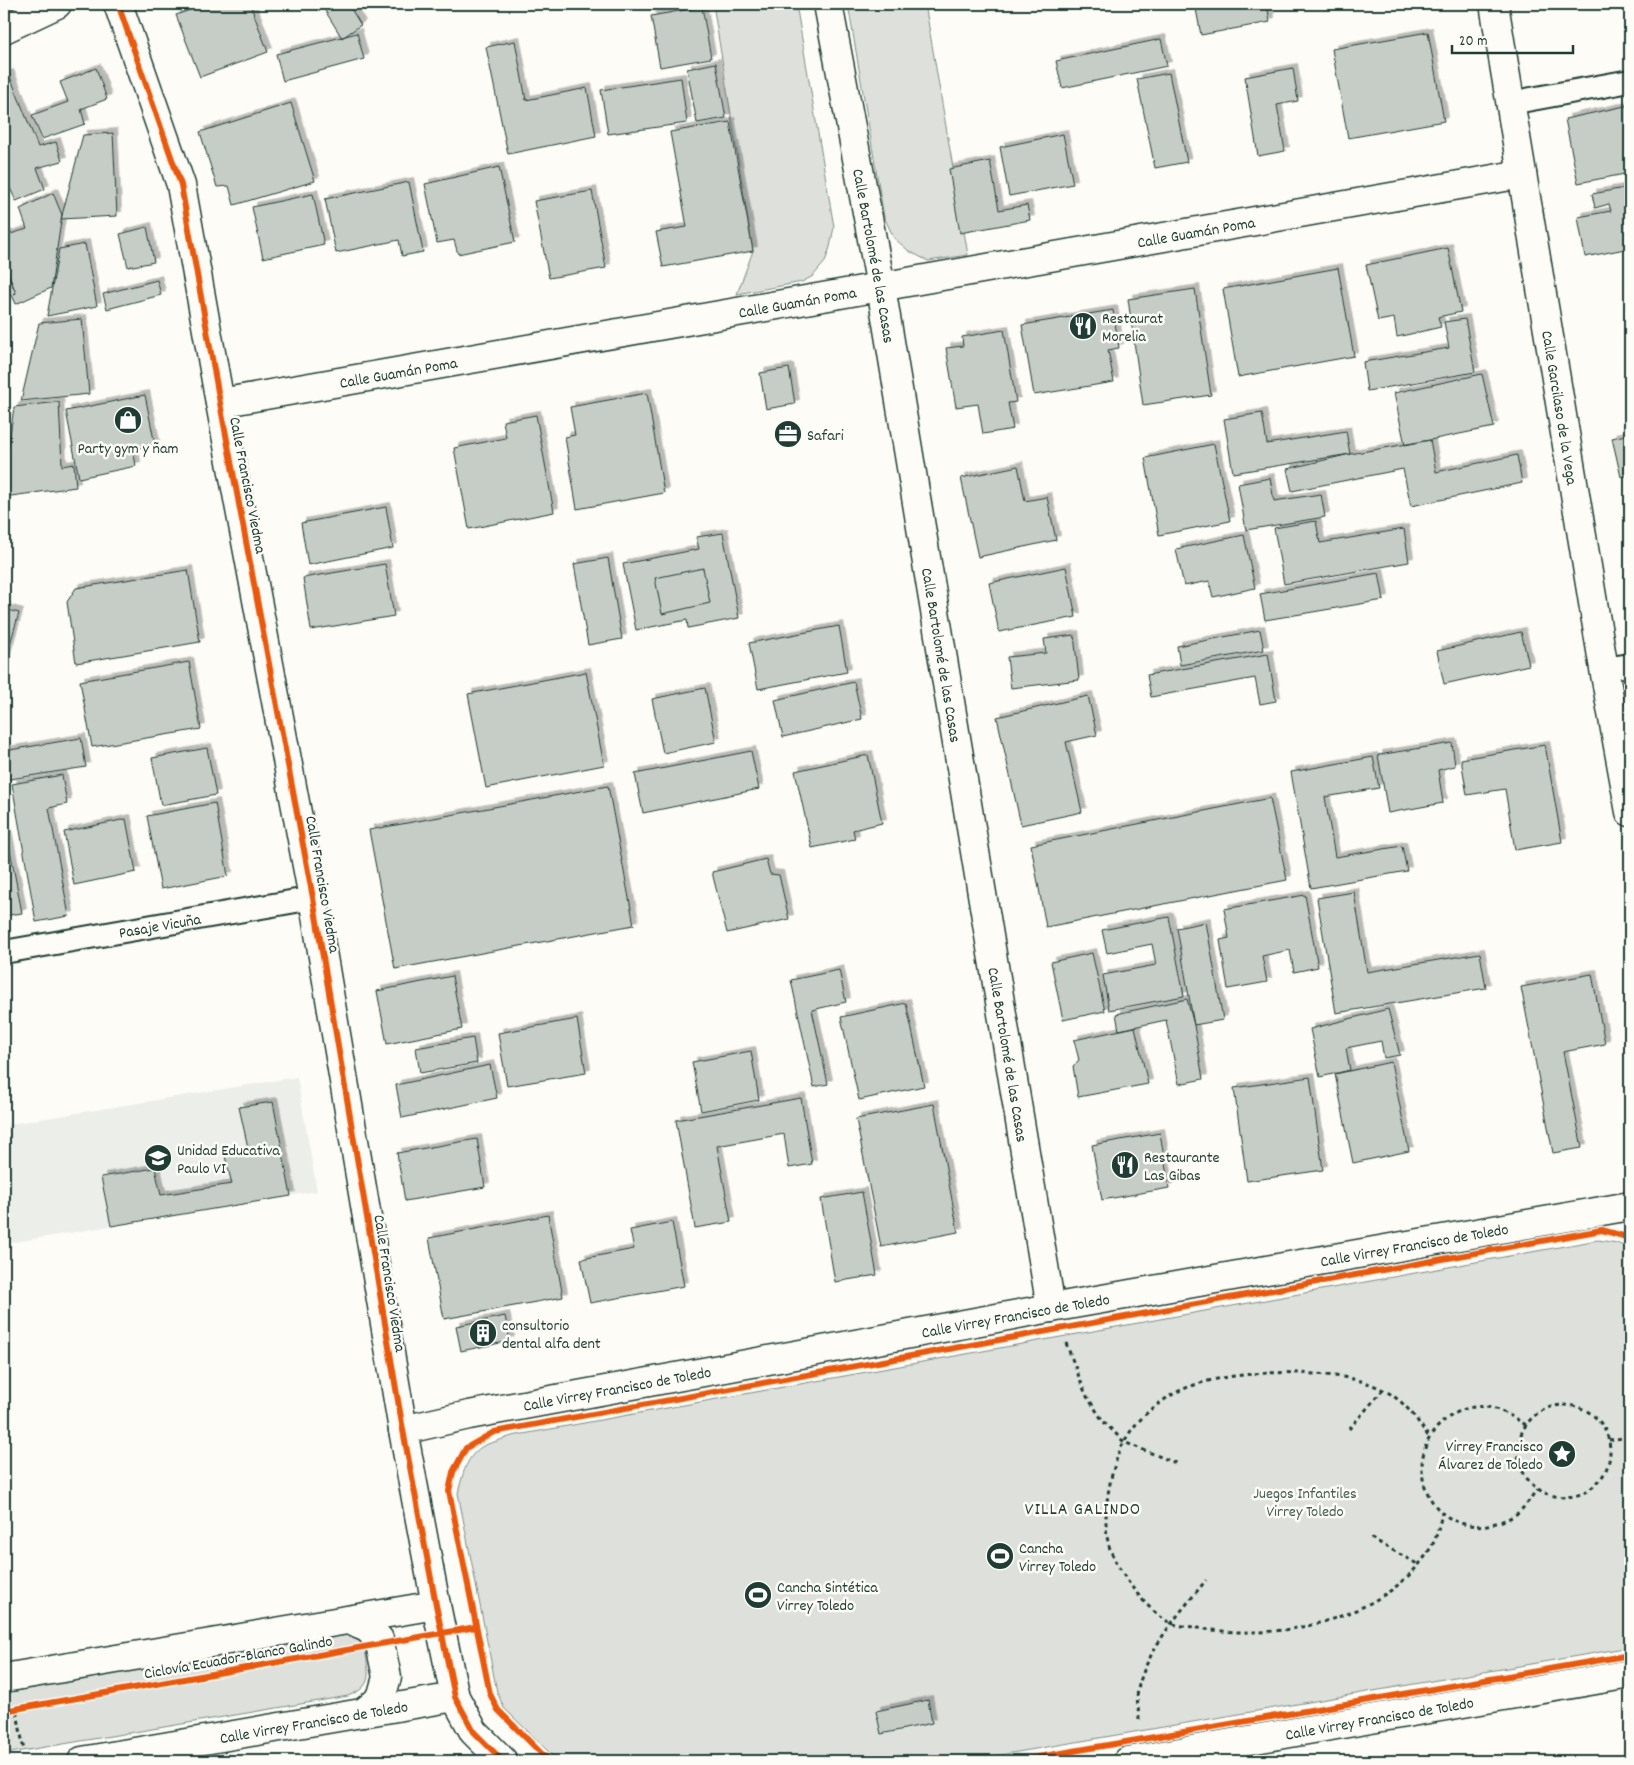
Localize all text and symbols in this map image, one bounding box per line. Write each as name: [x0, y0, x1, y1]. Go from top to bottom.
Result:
scale bar: [1452, 22, 1573, 54]
text: 20 m: [1459, 31, 1487, 53]
street label: Calle Bartolomé de las Casas: [845, 167, 899, 345]
street label: Calle Guamán Poma: [1136, 212, 1258, 255]
street label: Calle Guamán Poma: [737, 282, 859, 326]
place label: Restaurat Morelia: [1102, 308, 1163, 349]
restaurant icon: Restaurat Morelia: [1068, 311, 1098, 341]
street label: Calle Garcilaso de la Vega: [1534, 329, 1582, 487]
street label: Calle Guamán Poma: [338, 352, 460, 396]
shop icon: Party gym y ñam: [113, 405, 143, 435]
street label: Calle Francisco Viedma: [222, 415, 271, 556]
office icon: Safari: [773, 419, 803, 449]
place label: Safari: [807, 425, 844, 448]
place label: Party gym y ñam: [78, 438, 178, 461]
street label: Calle Bartolomé de las Casas: [914, 566, 966, 745]
street label: Calle Francisco Viedma: [298, 814, 345, 955]
street label: Pasaje Vicuña: [117, 909, 203, 946]
street label: Calle Bartolomé de las Casas: [980, 966, 1032, 1144]
place label: Unidad Educativa Paulo VI: [177, 1140, 280, 1181]
school or university icon: Unidad Educativa Paulo VI: [143, 1143, 173, 1173]
place label: Restaurante Las Gibas: [1144, 1147, 1220, 1188]
restaurant icon: Restaurante Las Gibas: [1110, 1150, 1140, 1180]
street label: Calle Francisco Viedma: [366, 1213, 411, 1354]
street label: Calle Virrey Francisco de Toledo: [1319, 1219, 1510, 1274]
street label: Calle Virrey Francisco de Toledo: [920, 1289, 1112, 1346]
place label: consultorio dental alfa dent: [502, 1315, 601, 1356]
building icon: consultorio dental alfa dent: [468, 1318, 498, 1348]
street label: Calle Virrey Francisco de Toledo: [522, 1362, 713, 1419]
place label: Virrey Francisco Álvarez de Toledo: [1438, 1436, 1543, 1477]
place icon: Virrey Francisco Álvarez de Toledo: [1547, 1439, 1577, 1469]
park label: Juegos Infantiles Virrey Toledo: [1253, 1483, 1357, 1524]
district label: VILLA GALINDO: [1025, 1498, 1141, 1523]
place label: Cancha Virrey Toledo: [1019, 1538, 1096, 1579]
sports icon: Cancha Virrey Toledo: [985, 1541, 1015, 1571]
place label: Cancha Sintética Virrey Toledo: [777, 1577, 878, 1618]
sports icon: Cancha Sintética Virrey Toledo: [743, 1580, 773, 1610]
street label: Ciclovía Ecuador-Blanco Galindo: [142, 1631, 334, 1686]
street label: Calle Virrey Francisco de Toledo: [1284, 1692, 1476, 1748]
street label: Calle Virrey Francisco de Toledo: [218, 1696, 410, 1751]

